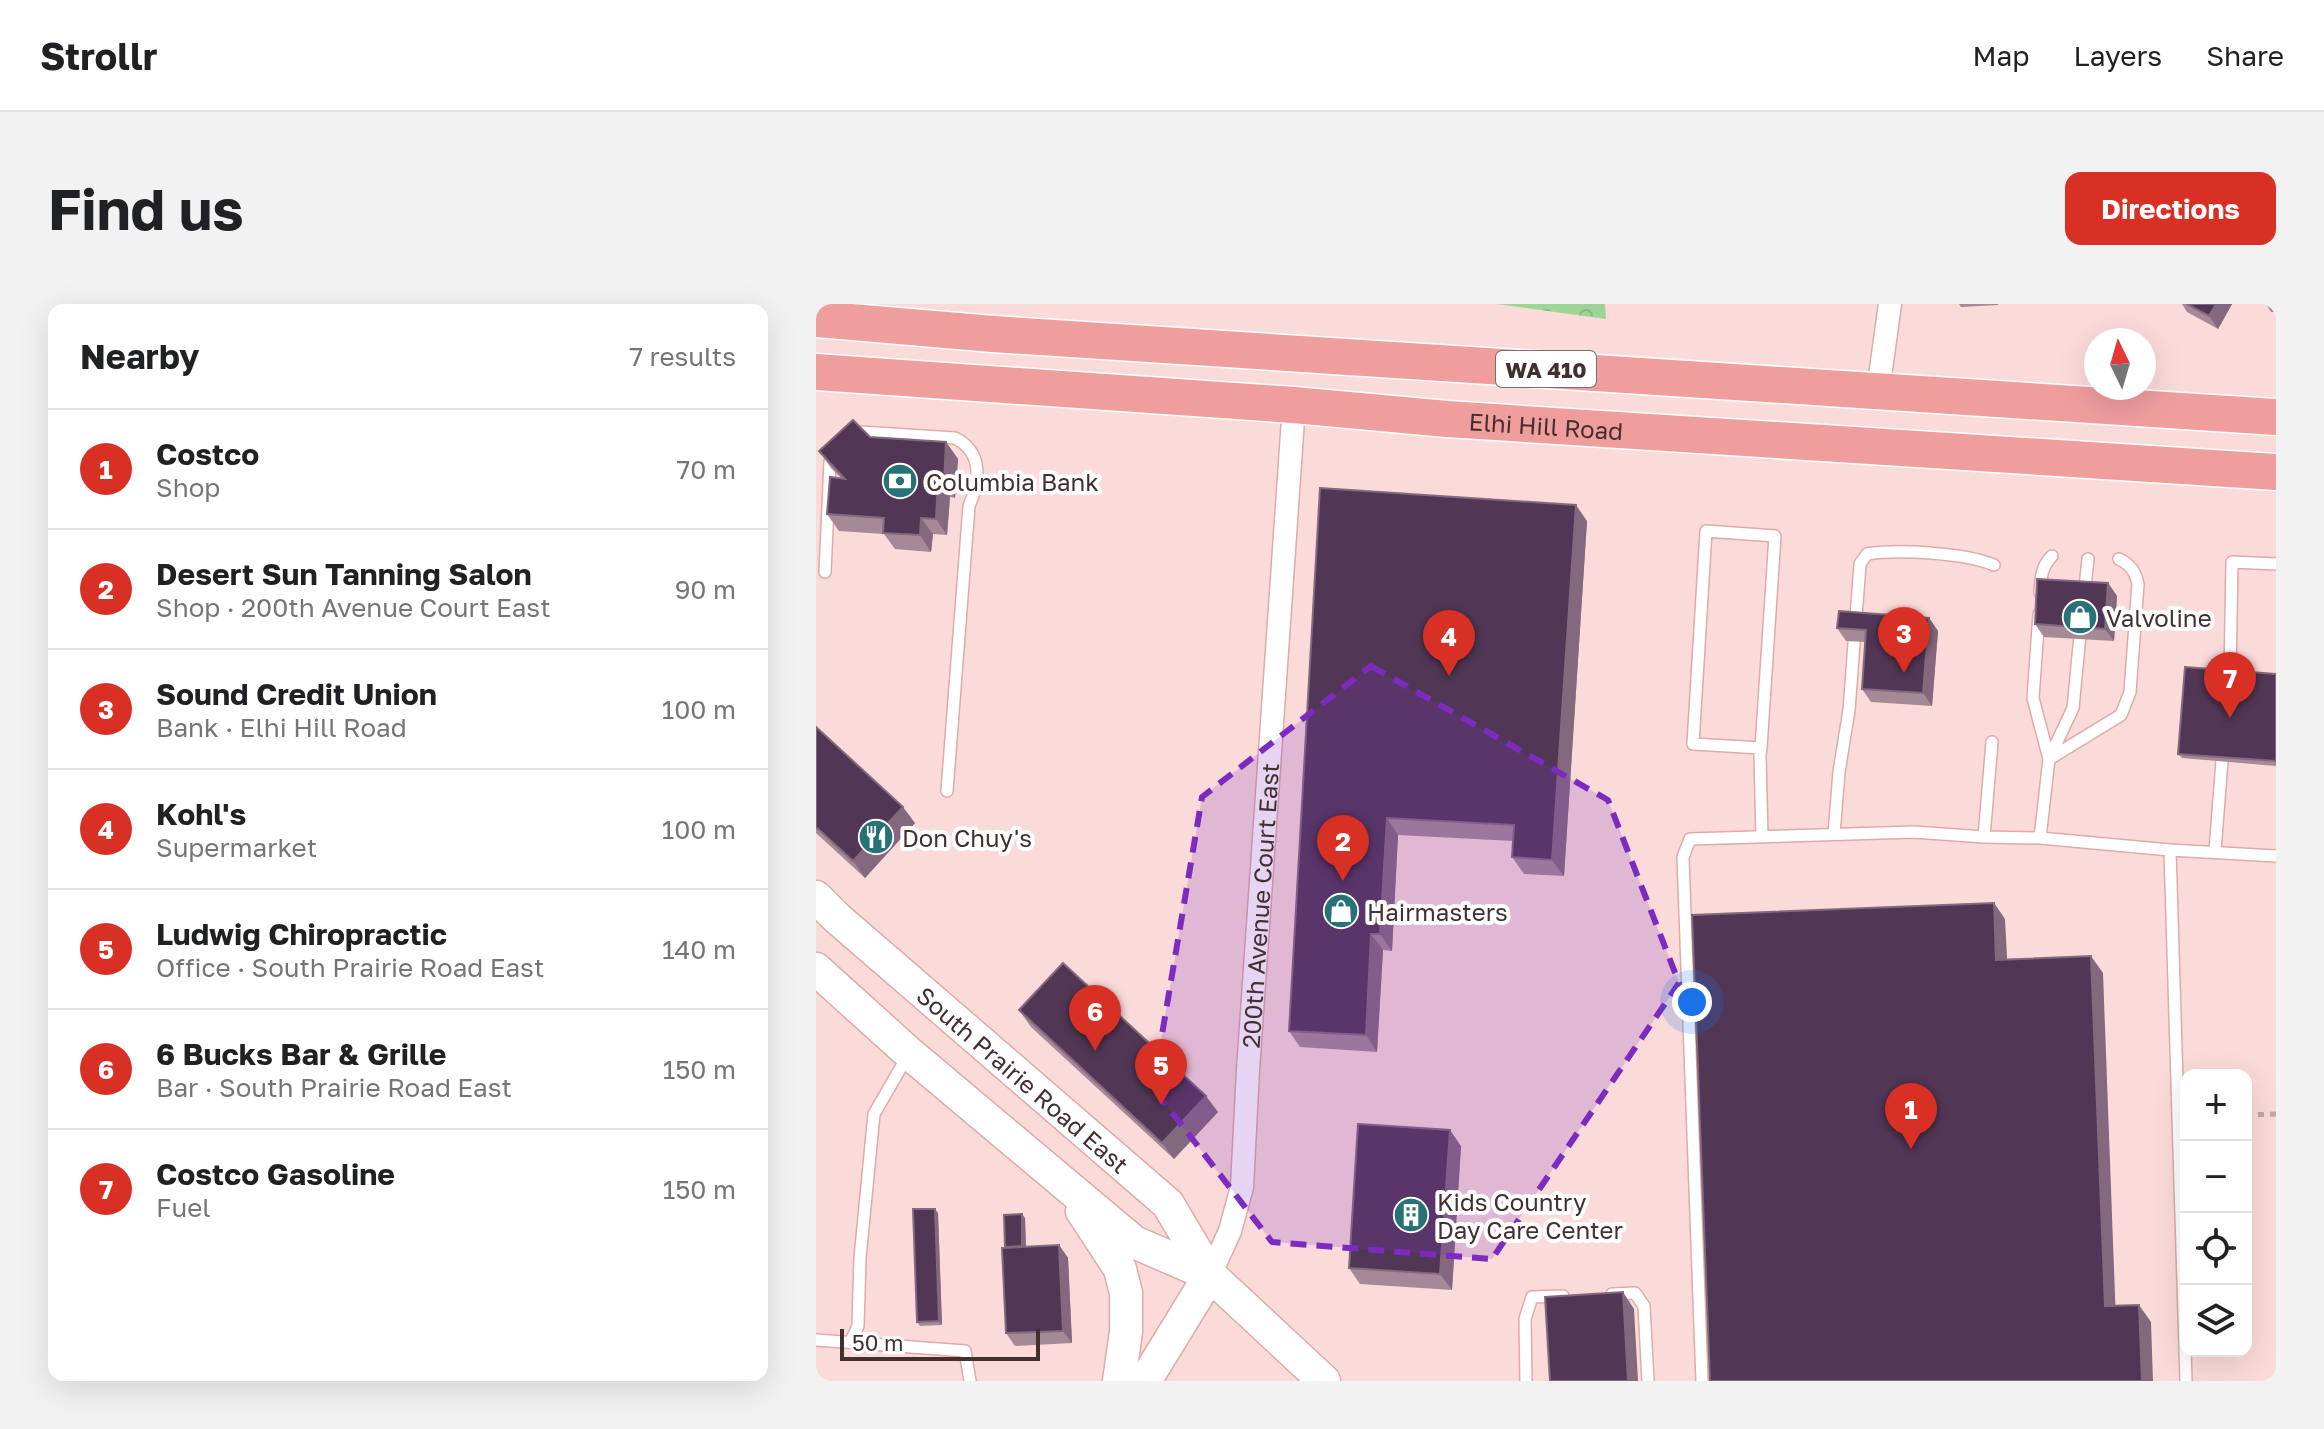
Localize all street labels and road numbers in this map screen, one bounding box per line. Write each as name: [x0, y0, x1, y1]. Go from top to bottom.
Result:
road number: WA 410: [1496, 351, 1596, 387]
street label: Elhi Hill Road: [1468, 406, 1624, 445]
street label: 200th Avenue Court East: [1235, 762, 1284, 1049]
street label: South Prairie Road East: [912, 980, 1135, 1178]

